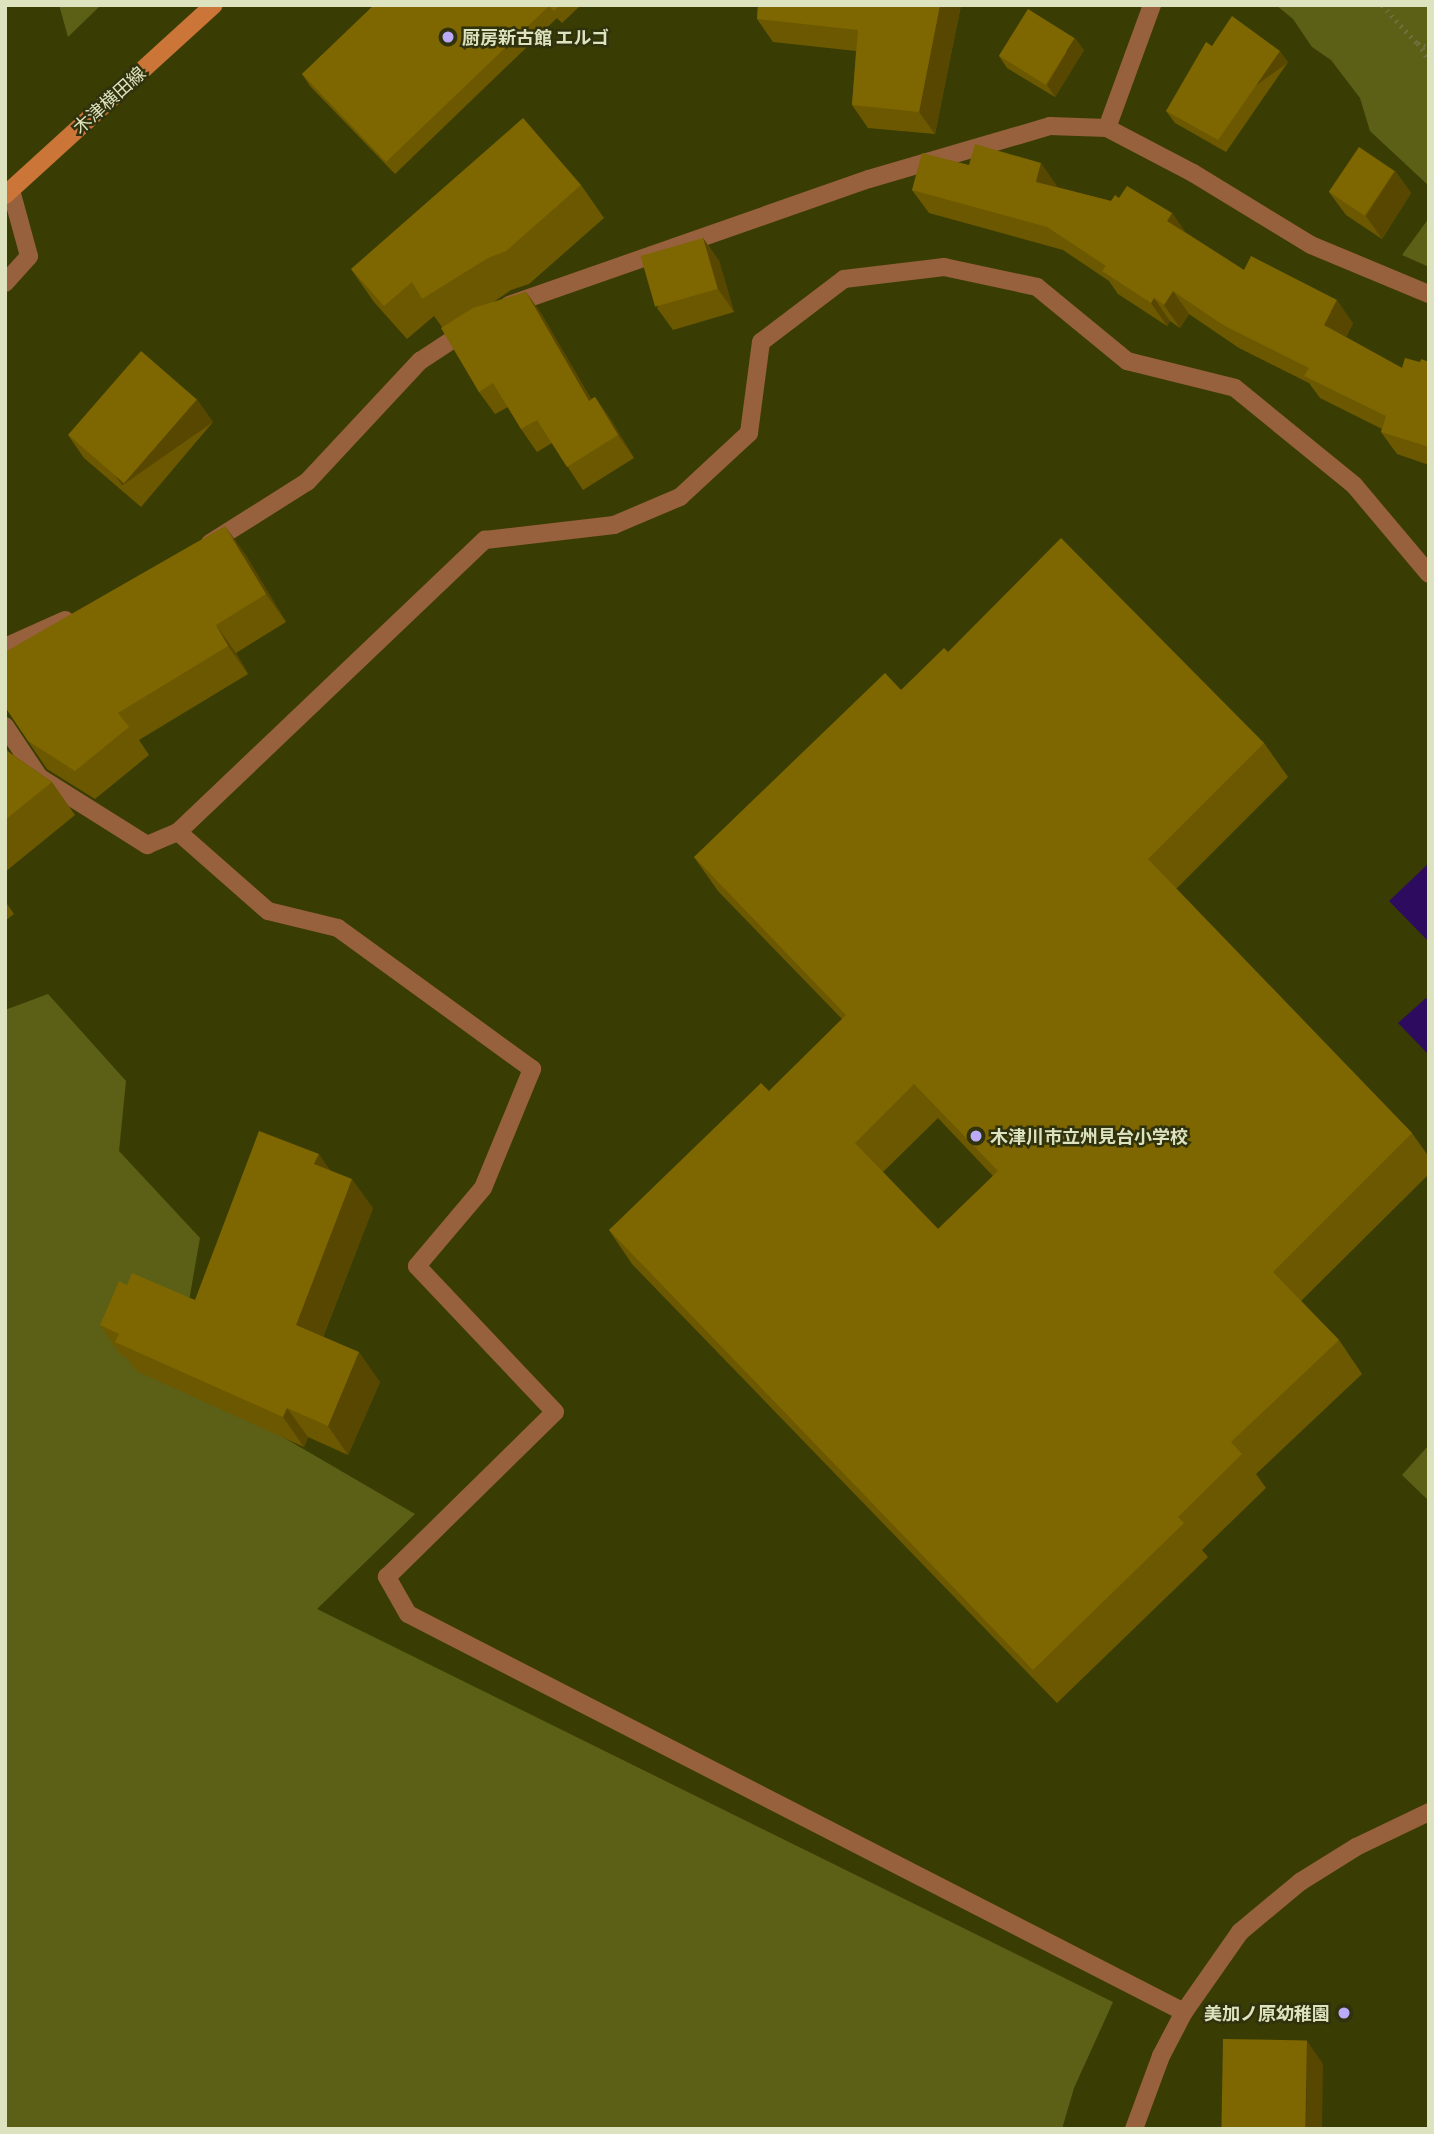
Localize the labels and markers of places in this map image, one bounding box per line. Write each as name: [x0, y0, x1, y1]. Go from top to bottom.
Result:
place label: 厨房新古館 エルゴ: [462, 26, 609, 48]
marker: 厨房新古館 エルゴ: [440, 29, 456, 45]
place label: 木津川市立州見台小学校: [990, 1125, 1188, 1147]
marker: 木津川市立州見台小学校: [968, 1128, 984, 1144]
place label: 美加ノ原幼稚園: [1204, 2002, 1330, 2024]
marker: 美加ノ原幼稚園: [1336, 2005, 1352, 2021]

